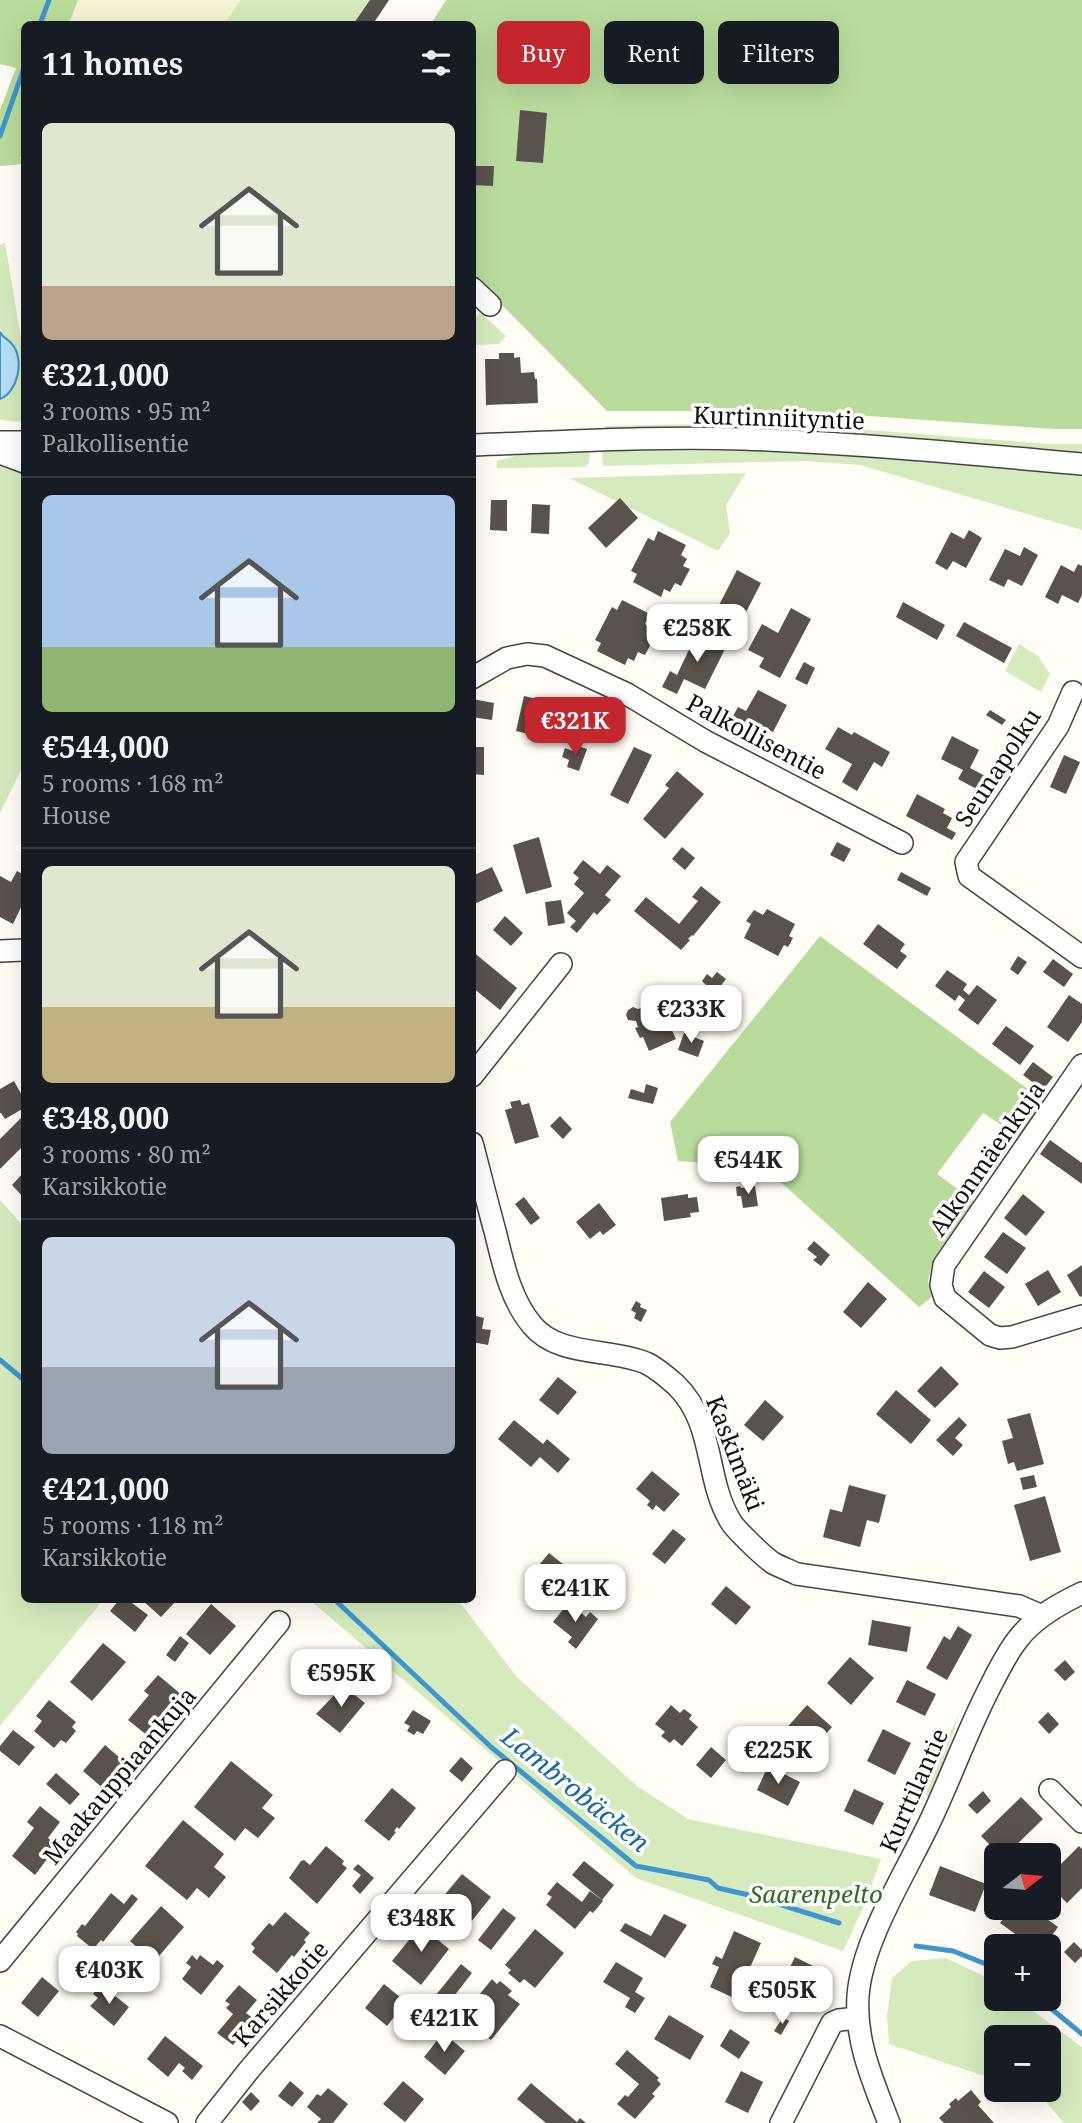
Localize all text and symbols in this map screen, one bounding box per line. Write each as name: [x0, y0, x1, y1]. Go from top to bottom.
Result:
chip: Buy: [497, 21, 590, 84]
chip: Rent: [604, 21, 704, 84]
chip: Filters: [718, 21, 839, 84]
text: 11 homes: [42, 43, 183, 84]
icon: filters: [417, 44, 455, 82]
icon: home: [186, 168, 312, 294]
text: €321,000: [42, 354, 169, 395]
text: 3 rooms · 95 m²: [42, 395, 211, 427]
street label: Kurtinniityntie: [693, 398, 865, 436]
text: Palkollisentie: [42, 427, 189, 459]
icon: home: [186, 540, 312, 666]
pin: €258K: [648, 604, 746, 664]
text: €258K: [663, 611, 731, 643]
street label: Palkollisentie: [681, 685, 833, 787]
pin: €321K: [526, 698, 624, 757]
street label: Seunapolku: [946, 701, 1048, 833]
text: €321K: [541, 704, 609, 736]
text: €544,000: [42, 726, 169, 767]
text: 5 rooms · 168 m²: [42, 767, 224, 799]
text: House: [42, 799, 111, 831]
icon: home: [186, 911, 312, 1037]
pin: €233K: [642, 986, 740, 1045]
text: €233K: [657, 992, 725, 1024]
street label: Alkonmäenkuja: [920, 1074, 1052, 1242]
text: €348,000: [42, 1097, 169, 1138]
pin: €544K: [699, 1136, 797, 1196]
text: 3 rooms · 80 m²: [42, 1138, 211, 1170]
text: €544K: [714, 1143, 782, 1175]
text: Karsikkotie: [42, 1170, 167, 1202]
icon: home: [186, 1282, 312, 1408]
street label: Kaskimäki: [699, 1391, 773, 1516]
text: €421,000: [42, 1468, 169, 1509]
text: 5 rooms · 118 m²: [42, 1509, 224, 1541]
text: Karsikkotie: [42, 1541, 167, 1573]
pin: €241K: [526, 1564, 624, 1624]
text: €241K: [541, 1571, 609, 1603]
pin: €595K: [292, 1650, 390, 1709]
text: €595K: [307, 1656, 375, 1688]
street label: Maakauppiaankuja: [35, 1679, 203, 1871]
water label: Lambrobäcken: [494, 1718, 658, 1860]
street label: Kurttilantie: [871, 1723, 955, 1857]
pin: €225K: [729, 1726, 827, 1786]
text: €225K: [744, 1733, 812, 1765]
north arrow: [984, 1843, 1060, 1920]
map controls: [984, 1843, 1061, 2102]
park label: Saarenpelto: [749, 1877, 883, 1910]
pin: €348K: [372, 1895, 470, 1954]
text: €348K: [387, 1901, 455, 1933]
street label: Karsikkotie: [225, 1933, 335, 2053]
button: +: [984, 1934, 1061, 2011]
pin: €403K: [60, 1946, 158, 2006]
text: €403K: [75, 1953, 143, 1985]
pin: €505K: [733, 1966, 831, 2026]
text: €505K: [748, 1973, 816, 2005]
pin: €421K: [395, 1994, 493, 2054]
text: €421K: [410, 2001, 478, 2033]
button: −: [984, 2025, 1061, 2102]

